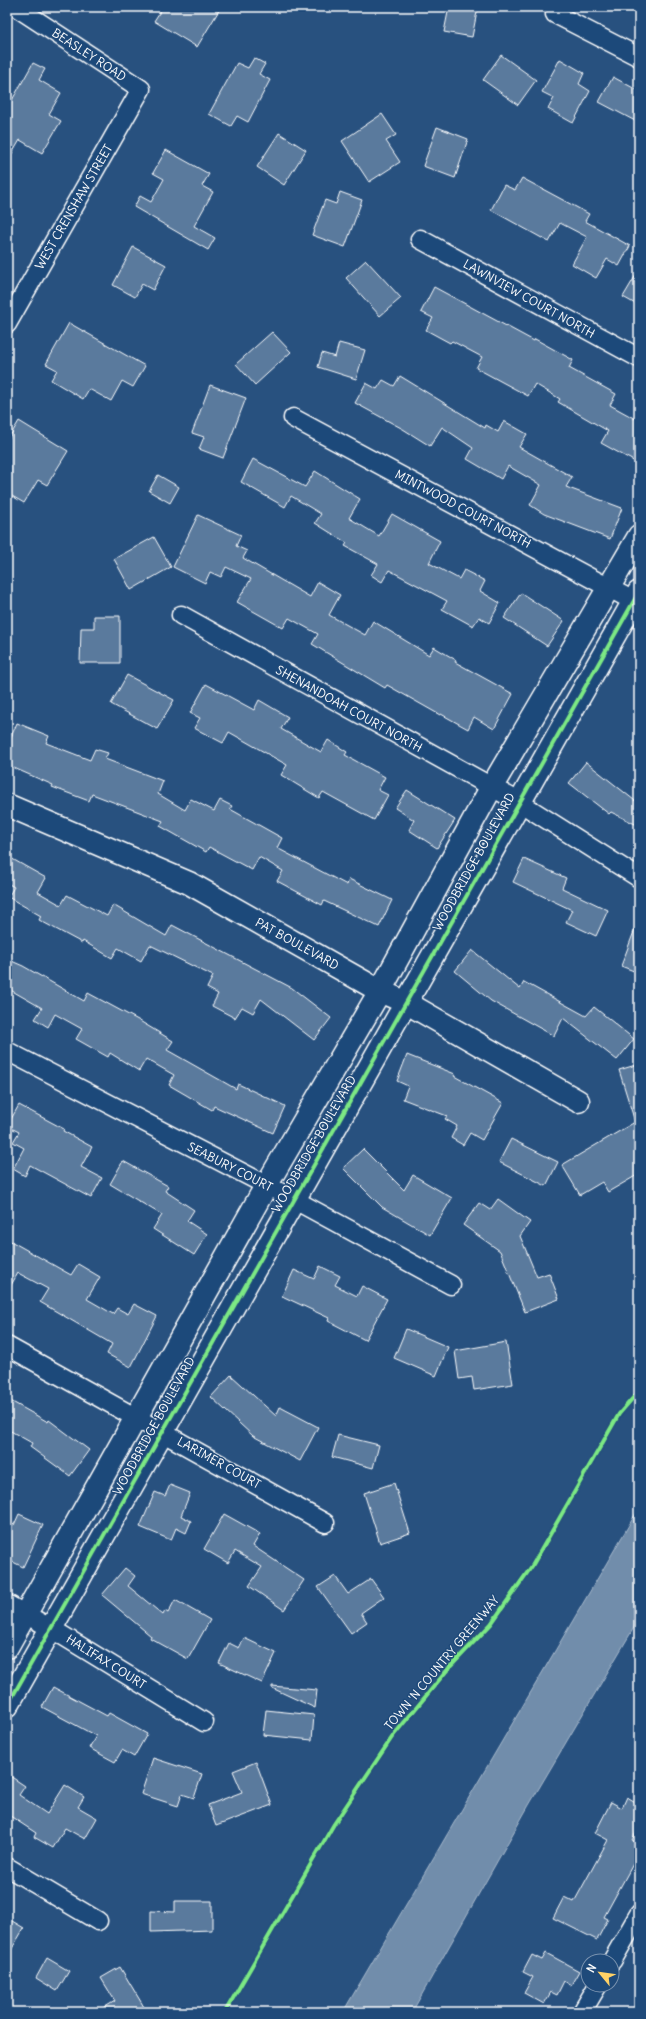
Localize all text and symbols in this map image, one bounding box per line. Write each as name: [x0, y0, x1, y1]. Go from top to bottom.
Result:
street label: BEASLEY ROAD: [49, 25, 129, 84]
street label: WEST CRENSHAW STREET: [32, 142, 116, 272]
street label: LAWNVIEW COURT NORTH: [461, 256, 598, 341]
street label: MINTWOOD COURT NORTH: [393, 466, 534, 551]
street label: SHENANDOAH COURT NORTH: [273, 662, 425, 755]
street label: WOODBRIDGE BOULEVARD: [429, 790, 518, 934]
street label: PAT BOULEVARD: [253, 914, 342, 973]
street label: WOODBRIDGE BOULEVARD: [268, 1073, 359, 1215]
street label: SEABURY COURT: [185, 1139, 275, 1194]
street label: WOODBRIDGE BOULEVARD: [109, 1354, 198, 1498]
street label: LARIMER COURT: [175, 1433, 264, 1492]
street label: TOWN 'N COUNTRY GREENWAY: [381, 1592, 502, 1733]
street label: HALIFAX COURT: [64, 1631, 149, 1692]
north arrow: [580, 1953, 620, 1993]
text: N: [583, 1961, 599, 1975]

